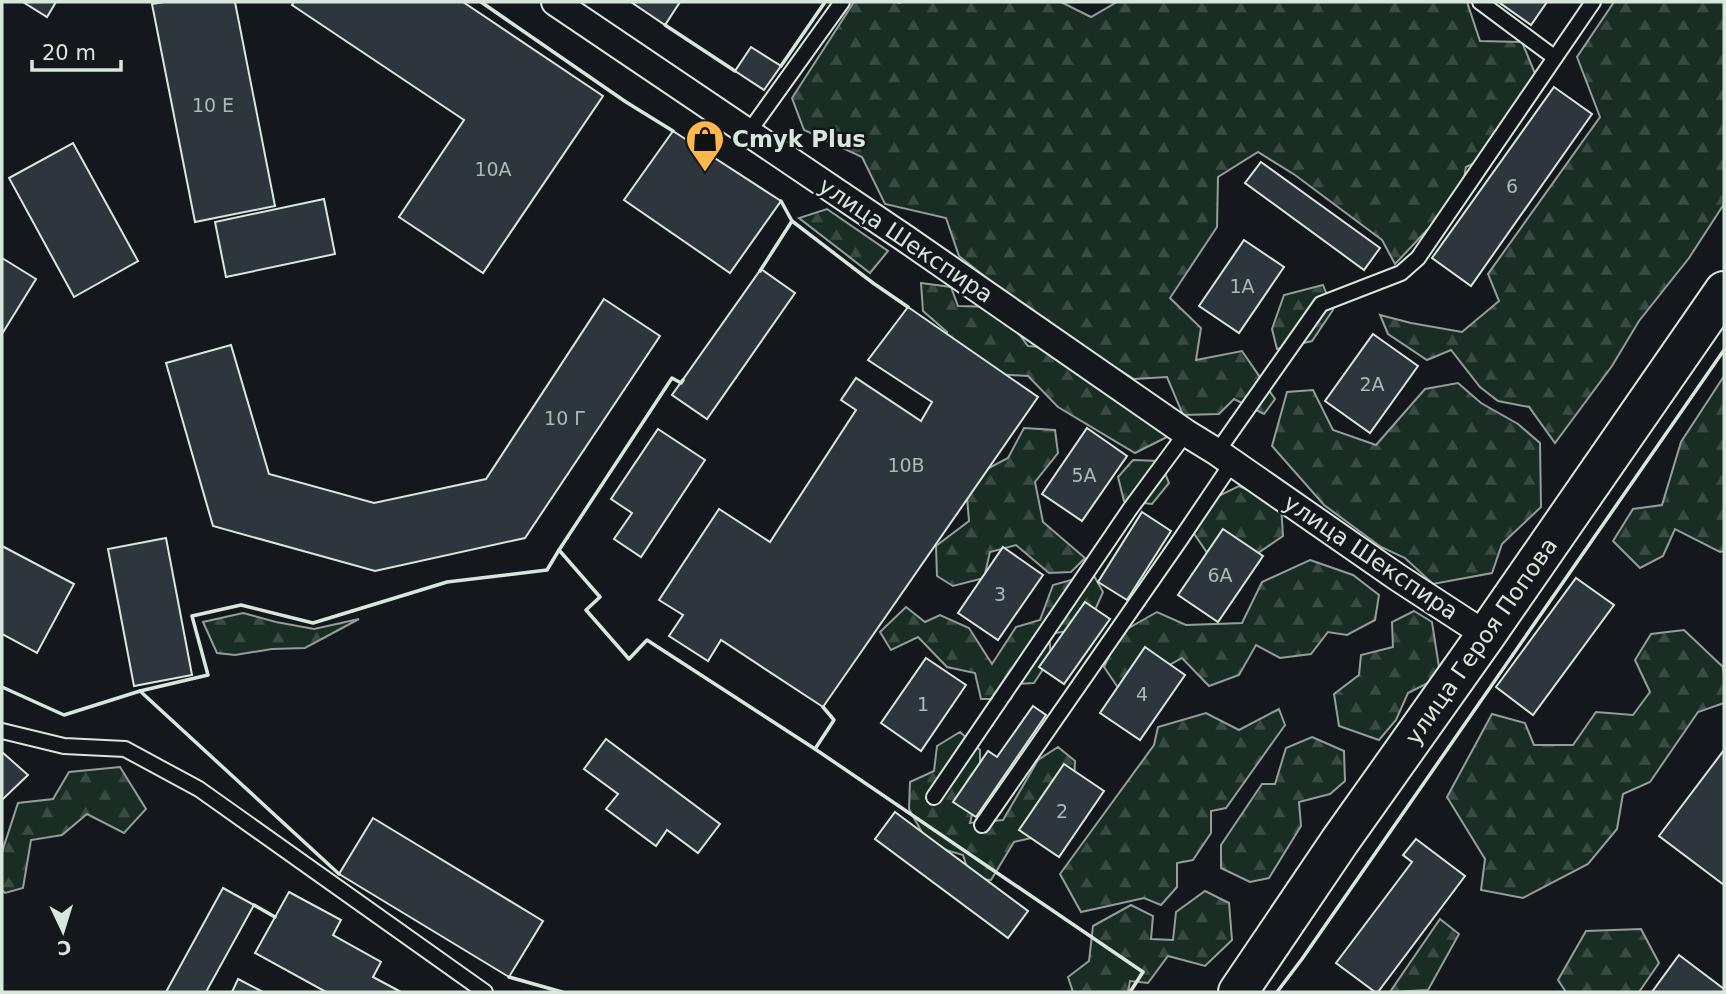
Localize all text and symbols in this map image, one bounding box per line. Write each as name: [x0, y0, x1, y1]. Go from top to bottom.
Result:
scale bar: [32, 28, 121, 72]
text: 20 m: [42, 41, 96, 65]
house number: 10 Е: [192, 94, 234, 116]
shop icon: Cmyk Plus: [684, 118, 726, 173]
place label: Cmyk Plus: [732, 126, 866, 152]
house number: 10А: [474, 158, 512, 180]
street label: улица Шекспира: [814, 172, 998, 308]
house number: 6: [1506, 175, 1518, 197]
house number: 1А: [1229, 275, 1255, 297]
house number: 2А: [1359, 373, 1385, 395]
house number: 10 Г: [544, 407, 586, 429]
house number: 10В: [887, 454, 925, 476]
house number: 5А: [1071, 464, 1097, 486]
street label: улица Шекспира: [1279, 489, 1463, 625]
street label: улица Героя Попова: [1400, 533, 1562, 749]
house number: 6А: [1207, 564, 1233, 586]
house number: 3: [994, 583, 1006, 605]
house number: 4: [1136, 683, 1148, 705]
house number: 1: [917, 693, 929, 715]
house number: 2: [1056, 800, 1068, 822]
north arrow: [28, 896, 98, 966]
text: С: [56, 936, 72, 959]

